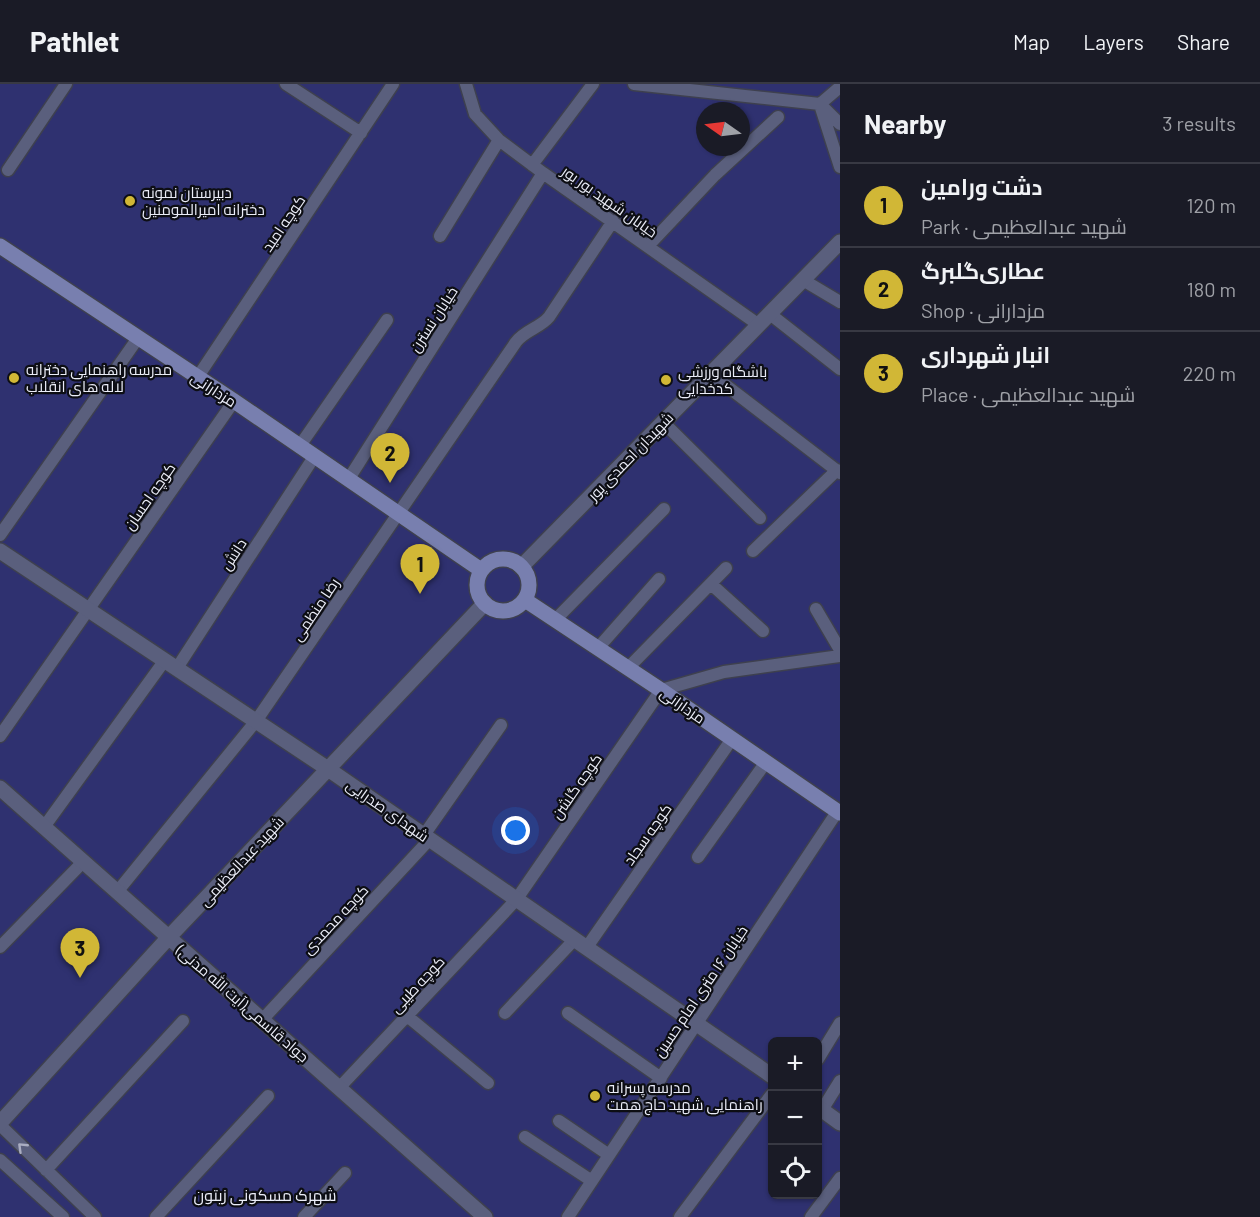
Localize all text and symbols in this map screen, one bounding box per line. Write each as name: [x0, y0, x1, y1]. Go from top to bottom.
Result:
text: Pathlet: [30, 24, 119, 58]
text: Map: [1013, 29, 1050, 54]
text: Layers: [1083, 29, 1144, 54]
text: Share: [1177, 29, 1230, 54]
north arrow: [696, 102, 750, 156]
text: Nearby: [864, 108, 946, 139]
text: 3 results: [1162, 111, 1236, 135]
street label: خیابان شهید بور بور: [557, 161, 661, 242]
text: دشت ورامین: [921, 173, 1042, 199]
place label: دبیرستان نمونه دخترانه امیرالمومنین: [142, 183, 265, 220]
street label: کوچه امید: [258, 191, 310, 256]
text: 1: [880, 193, 887, 217]
text: 120 m: [1186, 193, 1236, 217]
marker: دبیرستان نمونه دخترانه امیرالمومنین: [123, 194, 137, 208]
text: Park · شهید عبدالعظیمی: [921, 214, 1127, 238]
text: عطاری‌گلبرگ: [921, 257, 1045, 283]
text: 2: [878, 277, 889, 301]
text: 180 m: [1187, 277, 1236, 301]
street label: خیابان نسترن: [405, 283, 462, 356]
text: Shop · مزدارانی: [921, 298, 1045, 322]
text: انبار شهرداری: [921, 341, 1050, 367]
place label: مدرسه راهنمایی دخترانه لاله های انقلاب: [26, 360, 172, 397]
text: 3: [878, 361, 889, 385]
text: 220 m: [1183, 361, 1236, 385]
place label: باشگاه ورزشی کدخدایی: [678, 362, 767, 399]
street label: مزدارانی: [187, 368, 240, 412]
marker: مدرسه راهنمایی دخترانه لاله های انقلاب: [7, 371, 21, 385]
marker: باشگاه ورزشی کدخدایی: [659, 373, 673, 387]
text: Place · شهید عبدالعظیمی: [921, 382, 1135, 406]
street label: شهیدان احمدی پور: [583, 408, 678, 506]
pin: 2: [370, 434, 410, 483]
street label: کوچه احسان: [119, 459, 180, 534]
street label: دانش: [216, 535, 251, 574]
pin: 1: [400, 544, 440, 594]
street label: رضا منظمی: [287, 574, 344, 645]
street label: مزدارانی: [656, 683, 709, 729]
street label: کوچه گلشن: [547, 750, 607, 823]
street label: شهدای صدرایی: [342, 775, 433, 847]
street label: کوچه سجاد: [619, 800, 676, 869]
street label: شهید عبدالعظیمی: [195, 813, 289, 911]
your location: [501, 816, 530, 845]
street label: کوچه محمدی: [298, 881, 373, 959]
street label: خیابان ۱۶ متری امام حسین: [649, 922, 752, 1061]
pin: 3: [60, 928, 100, 978]
street label: جواد قاسمی(آیت الله مدنی): [171, 940, 313, 1067]
street label: کوچه طیبی: [386, 952, 449, 1018]
map controls: [768, 1037, 822, 1199]
button: +: [768, 1037, 822, 1091]
place label: مدرسه پسرانه راهنمایی شهید حاج همت: [607, 1078, 763, 1116]
marker: مدرسه پسرانه راهنمایی شهید حاج همت: [588, 1089, 602, 1103]
button: −: [768, 1091, 822, 1145]
one-way arrow: [19, 1143, 29, 1154]
button: locate: [768, 1145, 822, 1199]
district label: شهرک مسکونی زیتون: [194, 1185, 336, 1206]

